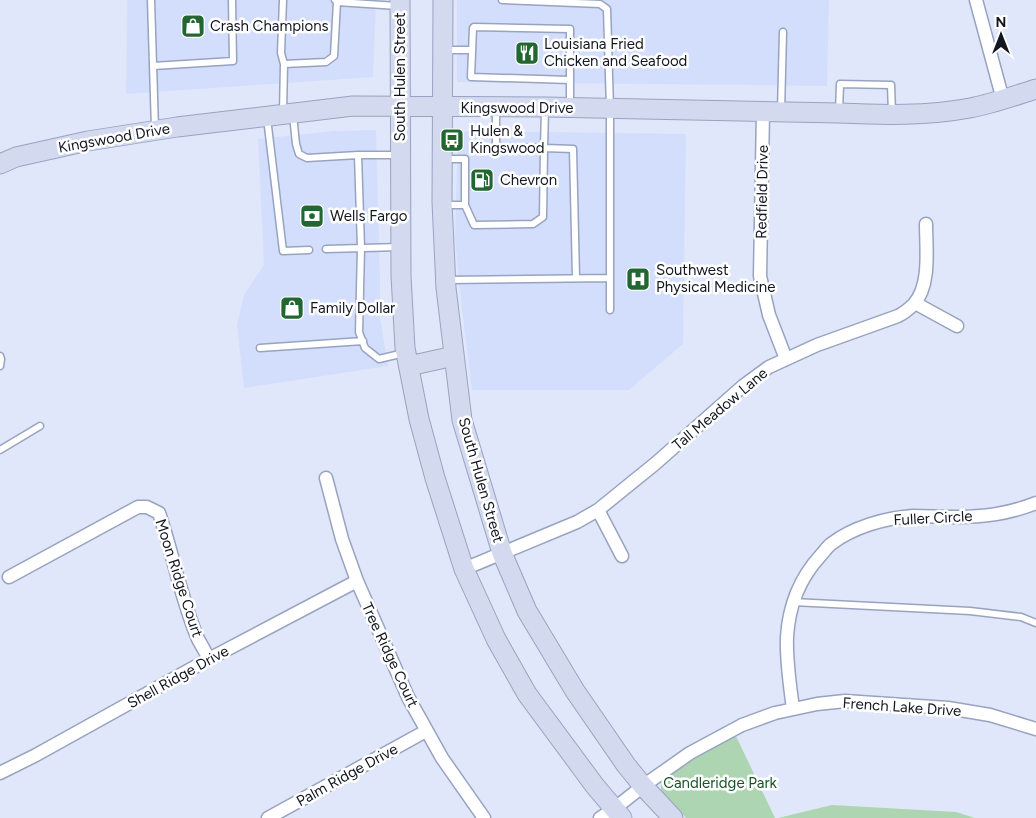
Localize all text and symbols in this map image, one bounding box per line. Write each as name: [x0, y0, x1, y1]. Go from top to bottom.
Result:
north arrow: [976, 10, 1026, 60]
street label: South Hulen Street: [391, 12, 409, 142]
shop icon: Crash Champions: [180, 13, 206, 39]
text: N: [996, 14, 1006, 31]
place label: Crash Champions: [210, 17, 329, 35]
place label: Louisiana Fried Chicken and Seafood: [544, 35, 687, 70]
restaurant icon: Louisiana Fried Chicken and Seafood: [514, 40, 540, 66]
street label: Kingswood Drive: [461, 99, 573, 117]
street label: Kingswood Drive: [57, 119, 171, 157]
place label: Hulen & Kingswood: [470, 122, 545, 157]
bus stop icon: Hulen & Kingswood: [439, 127, 465, 153]
street label: Redfield Drive: [752, 145, 772, 239]
fuel station icon: Chevron: [469, 167, 495, 193]
place label: Chevron: [500, 171, 557, 189]
bank icon: Wells Fargo: [299, 203, 325, 229]
place label: Wells Fargo: [330, 207, 408, 225]
place label: Southwest Physical Medicine: [656, 261, 775, 296]
hospital icon: Southwest Physical Medicine: [625, 266, 651, 292]
shop icon: Family Dollar: [279, 295, 305, 321]
place label: Family Dollar: [310, 299, 395, 317]
street label: Tall Meadow Lane: [669, 364, 771, 454]
street label: South Hulen Street: [455, 415, 508, 545]
street label: Fuller Circle: [893, 507, 973, 529]
street label: Moon Ridge Court: [151, 517, 207, 640]
street label: Tree Ridge Court: [358, 600, 422, 711]
street label: Shell Ridge Drive: [124, 642, 232, 712]
street label: French Lake Drive: [842, 694, 962, 720]
street label: Palm Ridge Drive: [293, 740, 401, 810]
park label: Candleridge Park: [663, 774, 778, 792]

